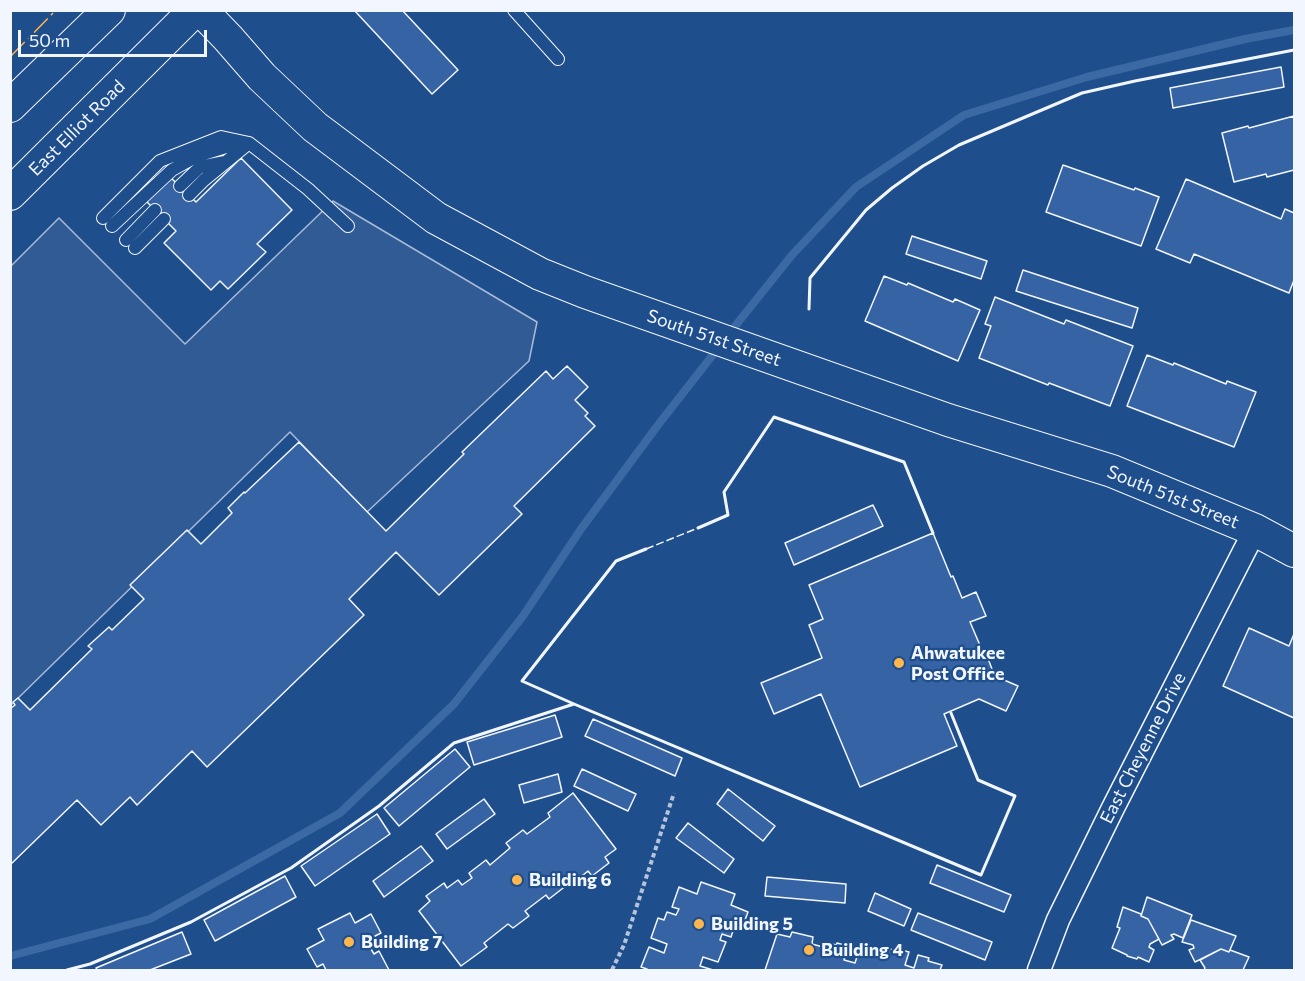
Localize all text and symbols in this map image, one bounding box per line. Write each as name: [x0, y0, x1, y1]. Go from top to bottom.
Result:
scale bar: [21, 18, 210, 56]
text: 50 m: [29, 29, 70, 51]
street label: East Elliot Road: [24, 75, 130, 181]
street label: South 51st Street: [644, 305, 784, 371]
street label: South 51st Street: [1104, 461, 1242, 533]
place label: Ahwatukee Post Office: [911, 642, 1005, 684]
marker: Ahwatukee Post Office: [892, 656, 906, 670]
street label: East Cheyenne Drive: [1096, 669, 1190, 827]
place label: Building 6: [529, 869, 611, 891]
marker: Building 6: [510, 873, 524, 887]
place label: Building 5: [711, 913, 793, 935]
marker: Building 5: [692, 917, 706, 931]
place label: Building 7: [361, 931, 442, 953]
marker: Building 7: [342, 935, 356, 949]
place label: Building 4: [821, 939, 903, 961]
marker: Building 4: [802, 943, 816, 957]

